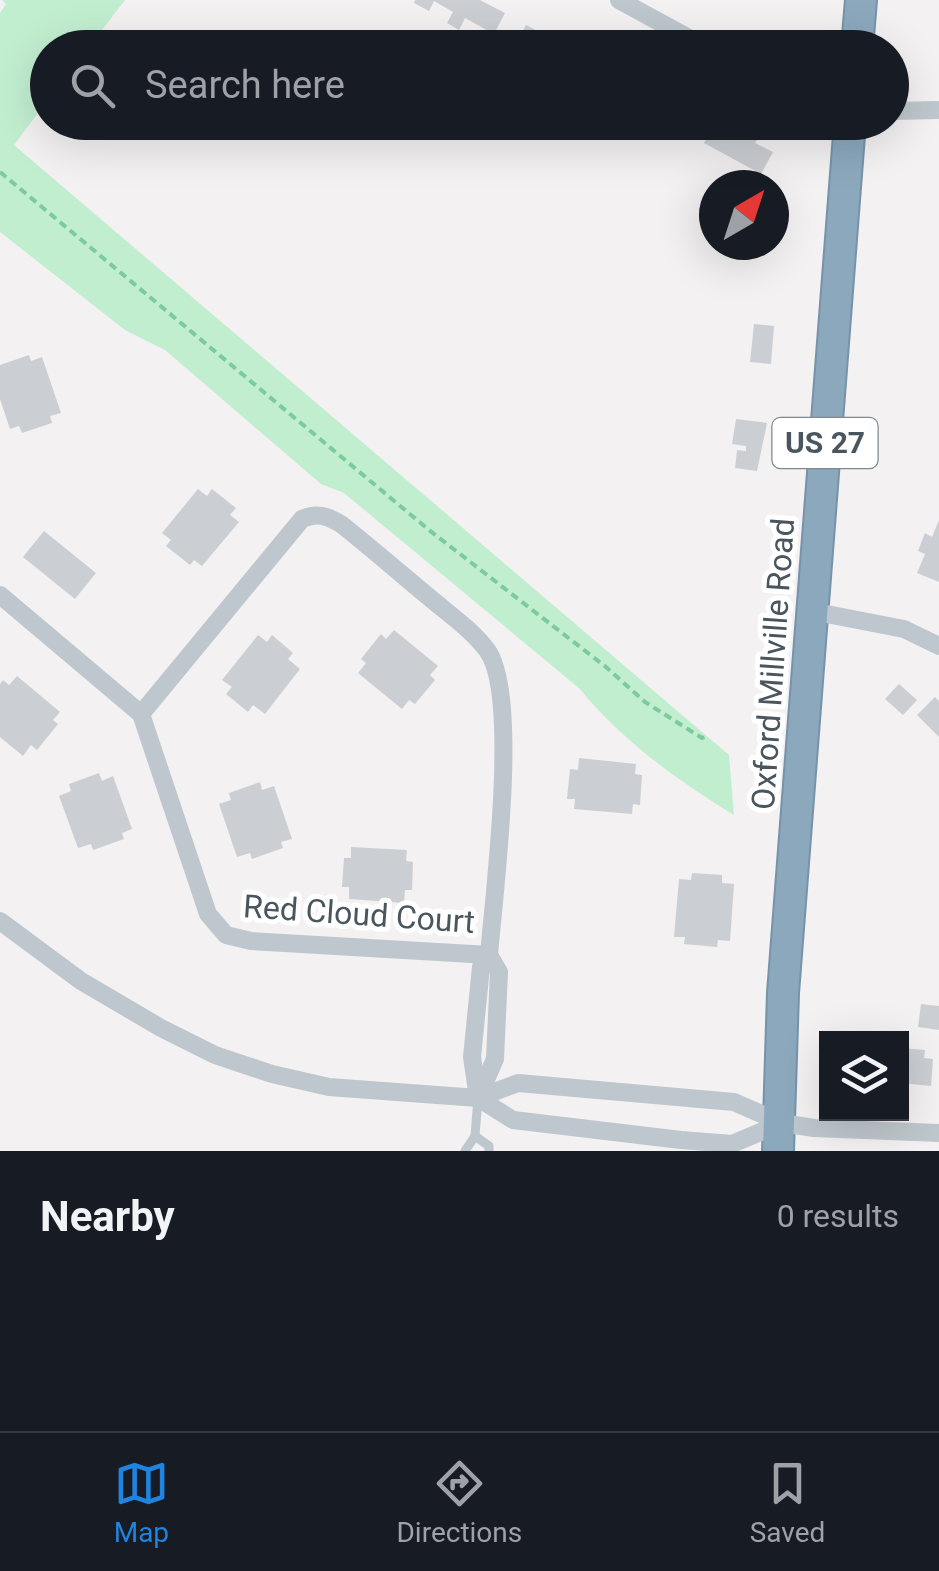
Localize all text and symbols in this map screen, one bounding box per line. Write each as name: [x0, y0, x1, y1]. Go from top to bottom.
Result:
search box: [30, 30, 909, 140]
icon: search: [65, 58, 120, 113]
text: Search here: [145, 63, 345, 107]
north arrow: [699, 170, 789, 260]
road number: US 27: [772, 418, 878, 468]
street label: Oxford Millville Road: [744, 517, 802, 811]
street label: Red Cloud Court: [242, 887, 476, 941]
map controls: [819, 1031, 909, 1121]
button: layers: [819, 1031, 909, 1121]
text: Nearby: [40, 1192, 175, 1241]
text: 0 results: [777, 1197, 899, 1235]
tab: Map: [114, 1456, 169, 1549]
tab: Directions: [396, 1456, 522, 1549]
tab: Saved: [750, 1456, 825, 1549]

